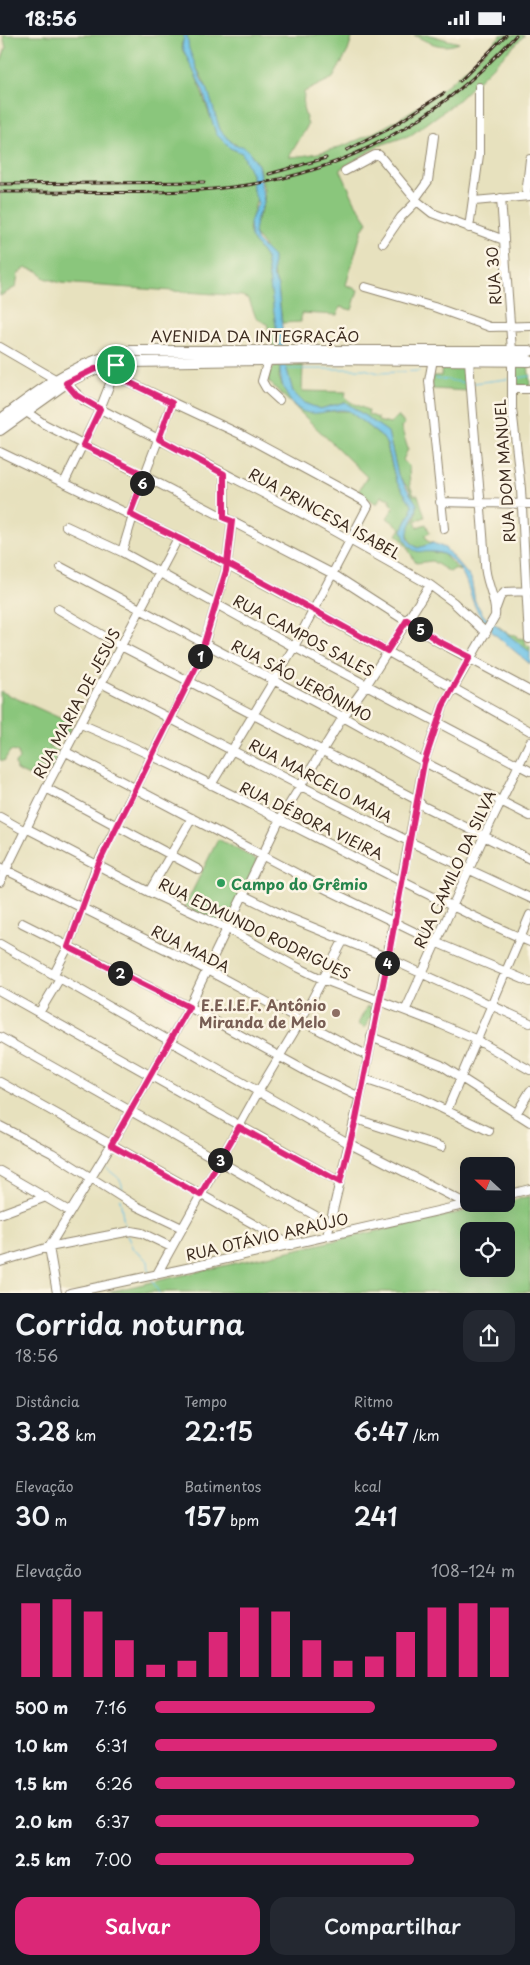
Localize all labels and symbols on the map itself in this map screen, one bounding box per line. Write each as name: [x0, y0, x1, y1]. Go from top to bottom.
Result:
street label: RUA 30: [479, 246, 507, 306]
street label: AVENIDA DA INTEGRAÇÃO: [151, 324, 359, 347]
pin: [95, 344, 137, 386]
street label: RUA DOM MANUEL: [488, 399, 520, 543]
street label: RUA PRINCESA ISABEL: [245, 462, 405, 565]
pin: 6: [130, 471, 154, 495]
street label: RUA CAMPOS SALES: [229, 588, 379, 682]
pin: 5: [408, 617, 432, 641]
street label: RUA MARIA DE JESUS: [27, 624, 125, 782]
street label: RUA SÃO JERÔNIMO: [228, 633, 376, 727]
pin: 1: [188, 643, 212, 669]
street label: RUA MARCELO MAIA: [245, 732, 397, 828]
street label: RUA DÉBORA VIEIRA: [236, 775, 388, 865]
street label: RUA CAMILO DA SILVA: [407, 786, 501, 952]
street label: RUA EDMUNDO RODRIGUES: [155, 871, 355, 985]
place label: Campo do Grêmio: [231, 872, 368, 895]
marker: Campo do Grêmio: [215, 877, 227, 889]
street label: RUA MADA: [148, 918, 234, 978]
pin: 4: [374, 951, 400, 975]
pin: 2: [108, 961, 132, 985]
place label: E.E.I.E.F. Antônio Miranda de Melo: [199, 993, 326, 1033]
marker: E.E.I.E.F. Antônio Miranda de Melo: [330, 1007, 342, 1019]
pin: 3: [208, 1147, 232, 1173]
north arrow: [460, 1157, 515, 1213]
street label: RUA OTÁVIO ARAÚJO: [183, 1206, 351, 1266]

